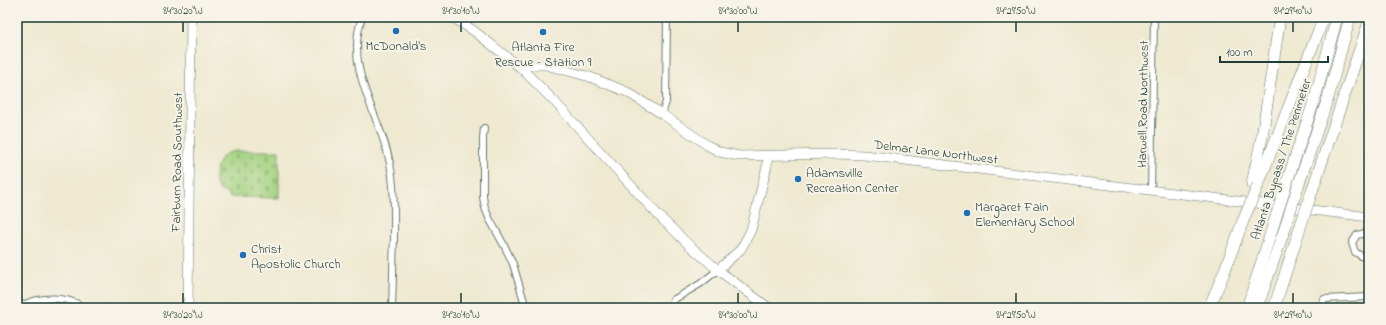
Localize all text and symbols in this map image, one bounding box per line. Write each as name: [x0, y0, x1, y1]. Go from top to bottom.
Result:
text: 84°30'20"W: [163, 4, 203, 19]
text: 84°30'10"W: [442, 4, 480, 19]
text: 84°30'00"W: [719, 4, 758, 19]
text: 84°29'50"W: [996, 4, 1036, 19]
text: 84°29'40"W: [1274, 4, 1312, 19]
marker: McDonald's: [391, 26, 401, 36]
marker: Atlanta Fire Rescue - Station 9: [538, 27, 548, 37]
place label: McDonald's: [366, 37, 427, 56]
place label: Atlanta Fire Rescue - Station 9: [495, 38, 591, 72]
scale bar: [1220, 38, 1328, 64]
street label: Harwell Road Northwest: [1133, 39, 1154, 168]
text: 100 m: [1226, 44, 1253, 62]
street label: Atlanta Bypass / The Perimeter: [1246, 76, 1318, 243]
street label: Fairburn Road Southwest: [167, 91, 188, 233]
street label: Delmar Lane Northwest: [872, 135, 999, 170]
place label: Adamsville Recreation Center: [806, 164, 899, 198]
marker: Adamsville Recreation Center: [793, 174, 803, 184]
place label: Margaret Fain Elementary School: [975, 198, 1075, 233]
marker: Margaret Fain Elementary School: [962, 208, 972, 218]
place label: Christ Apostolic Church: [251, 240, 340, 274]
marker: Christ Apostolic Church: [238, 250, 248, 260]
text: 84°30'20"W: [163, 308, 203, 323]
text: 84°30'10"W: [442, 308, 480, 323]
text: 84°30'00"W: [719, 308, 758, 323]
text: 84°29'50"W: [996, 308, 1036, 323]
text: 84°29'40"W: [1274, 308, 1312, 323]

